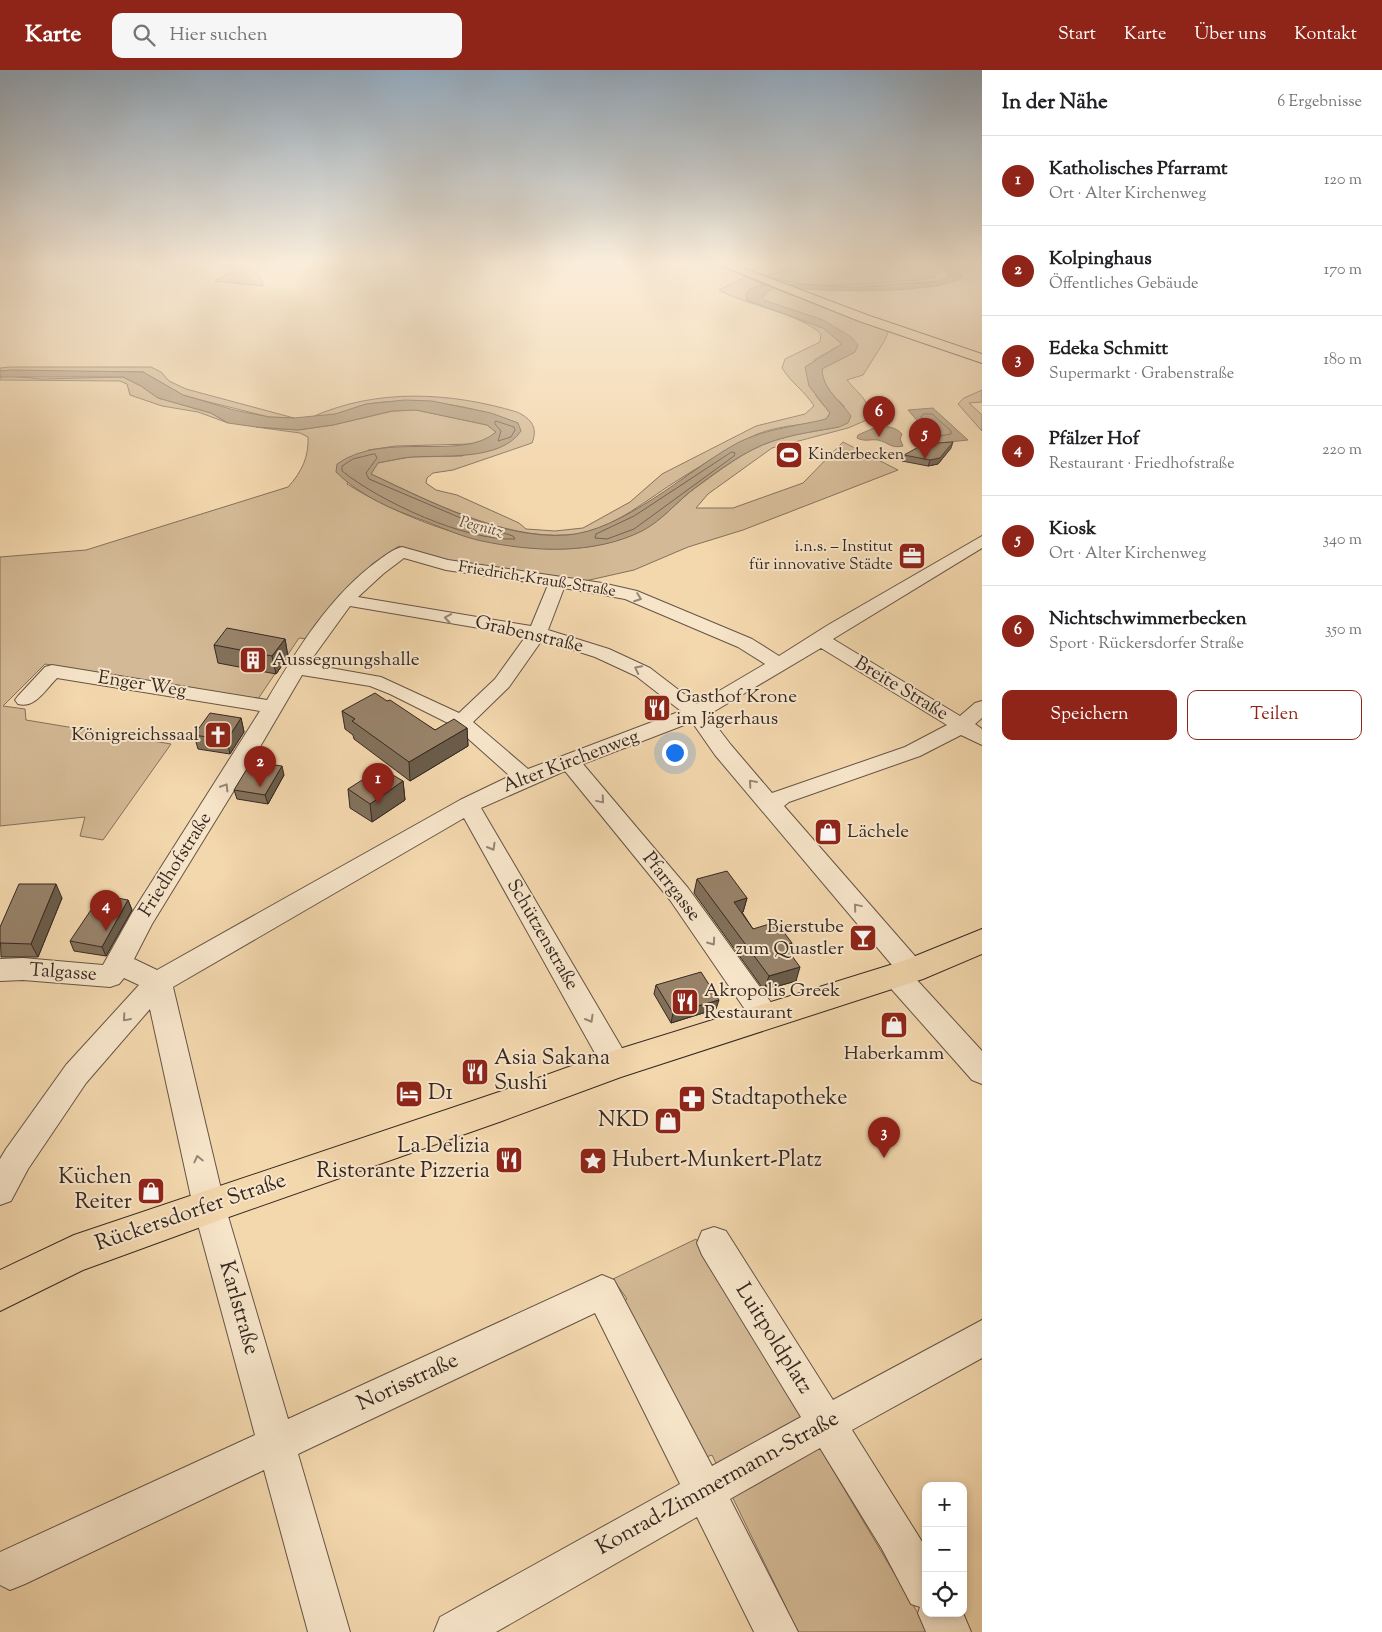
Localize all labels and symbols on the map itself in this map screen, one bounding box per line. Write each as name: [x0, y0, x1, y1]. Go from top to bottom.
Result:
pin: 6: [863, 396, 895, 437]
pin: 5: [909, 418, 941, 459]
sports icon: Kinderbecken: [774, 440, 804, 470]
place label: Kinderbecken: [808, 444, 905, 467]
water label: Pegnitz: [457, 511, 506, 545]
place label: i.n.s. – Institut für innovative Städte: [749, 536, 894, 577]
office icon: i.n.s. – Institut für innovative Städte: [897, 541, 927, 571]
street label: Friedrich-Krauß-Straße: [456, 556, 618, 604]
one-way arrow: [633, 592, 642, 602]
street label: Grabenstraße: [472, 609, 586, 661]
one-way arrow: [444, 614, 452, 624]
building icon: Aussegnungshalle: [238, 645, 268, 675]
place label: Aussegnungshalle: [272, 647, 420, 674]
street label: Breite Straße: [849, 650, 953, 728]
street label: Enger Weg: [96, 665, 188, 705]
one-way arrow: [634, 666, 643, 676]
place label: Gasthof Krone im Jägerhaus: [676, 684, 797, 733]
restaurant icon: Gasthof Krone im Jägerhaus: [642, 693, 672, 723]
church icon: Königreichssaal: [203, 720, 233, 750]
place label: Königreichssaal: [71, 722, 199, 749]
street label: Alter Kirchenweg: [499, 724, 643, 800]
your location: [662, 740, 688, 766]
pin: 2: [244, 746, 276, 787]
pin: 1: [362, 763, 394, 804]
one-way arrow: [749, 779, 758, 788]
one-way arrow: [219, 783, 228, 792]
one-way arrow: [596, 794, 604, 803]
street label: Friedhofstraße: [133, 807, 219, 923]
shop icon: Lächele: [813, 817, 843, 847]
place label: Lächele: [847, 819, 909, 846]
one-way arrow: [486, 842, 496, 851]
street label: Pfarrgasse: [635, 847, 707, 928]
street label: Schützenstraße: [499, 874, 585, 996]
pin: 4: [90, 890, 122, 931]
one-way arrow: [854, 904, 862, 913]
place label: Bierstube zum Quastler: [735, 914, 844, 963]
bar icon: Bierstube zum Quastler: [848, 923, 878, 953]
one-way arrow: [706, 936, 715, 945]
street label: Talgasse: [28, 957, 98, 989]
place label: Akropolis Greek Restaurant: [704, 978, 841, 1027]
restaurant icon: Akropolis Greek Restaurant: [670, 987, 700, 1017]
shop icon: Haberkamm: [879, 1010, 909, 1040]
one-way arrow: [123, 1013, 132, 1022]
one-way arrow: [584, 1014, 594, 1023]
place label: Haberkamm: [844, 1041, 944, 1068]
place label: Asia Sakana Sushi: [494, 1043, 610, 1100]
restaurant icon: Asia Sakana Sushi: [460, 1057, 490, 1087]
place label: D1: [428, 1078, 453, 1110]
hotel icon: D1: [394, 1079, 424, 1109]
place label: Stadtapotheke: [711, 1083, 847, 1115]
pharmacy icon: Stadtapotheke: [677, 1084, 707, 1114]
place label: NKD: [598, 1105, 649, 1137]
shop icon: NKD: [653, 1106, 683, 1136]
pin: 3: [868, 1117, 900, 1158]
place label: La Delizia Ristorante Pizzeria: [316, 1131, 490, 1188]
restaurant icon: La Delizia Ristorante Pizzeria: [494, 1145, 524, 1175]
place label: Hubert-Munkert-Platz: [612, 1145, 822, 1177]
place icon: Hubert-Munkert-Platz: [578, 1146, 608, 1176]
one-way arrow: [193, 1154, 204, 1163]
place label: Küchen Reiter: [58, 1162, 132, 1219]
street label: Rückersdorfer Straße: [91, 1165, 291, 1261]
shop icon: Küchen Reiter: [136, 1176, 166, 1206]
street label: Karlstraße: [209, 1257, 267, 1359]
street label: Luitpoldplatz: [726, 1277, 820, 1401]
street label: Norisstraße: [352, 1345, 464, 1421]
street label: Konrad-Zimmermann-Straße: [591, 1404, 845, 1564]

